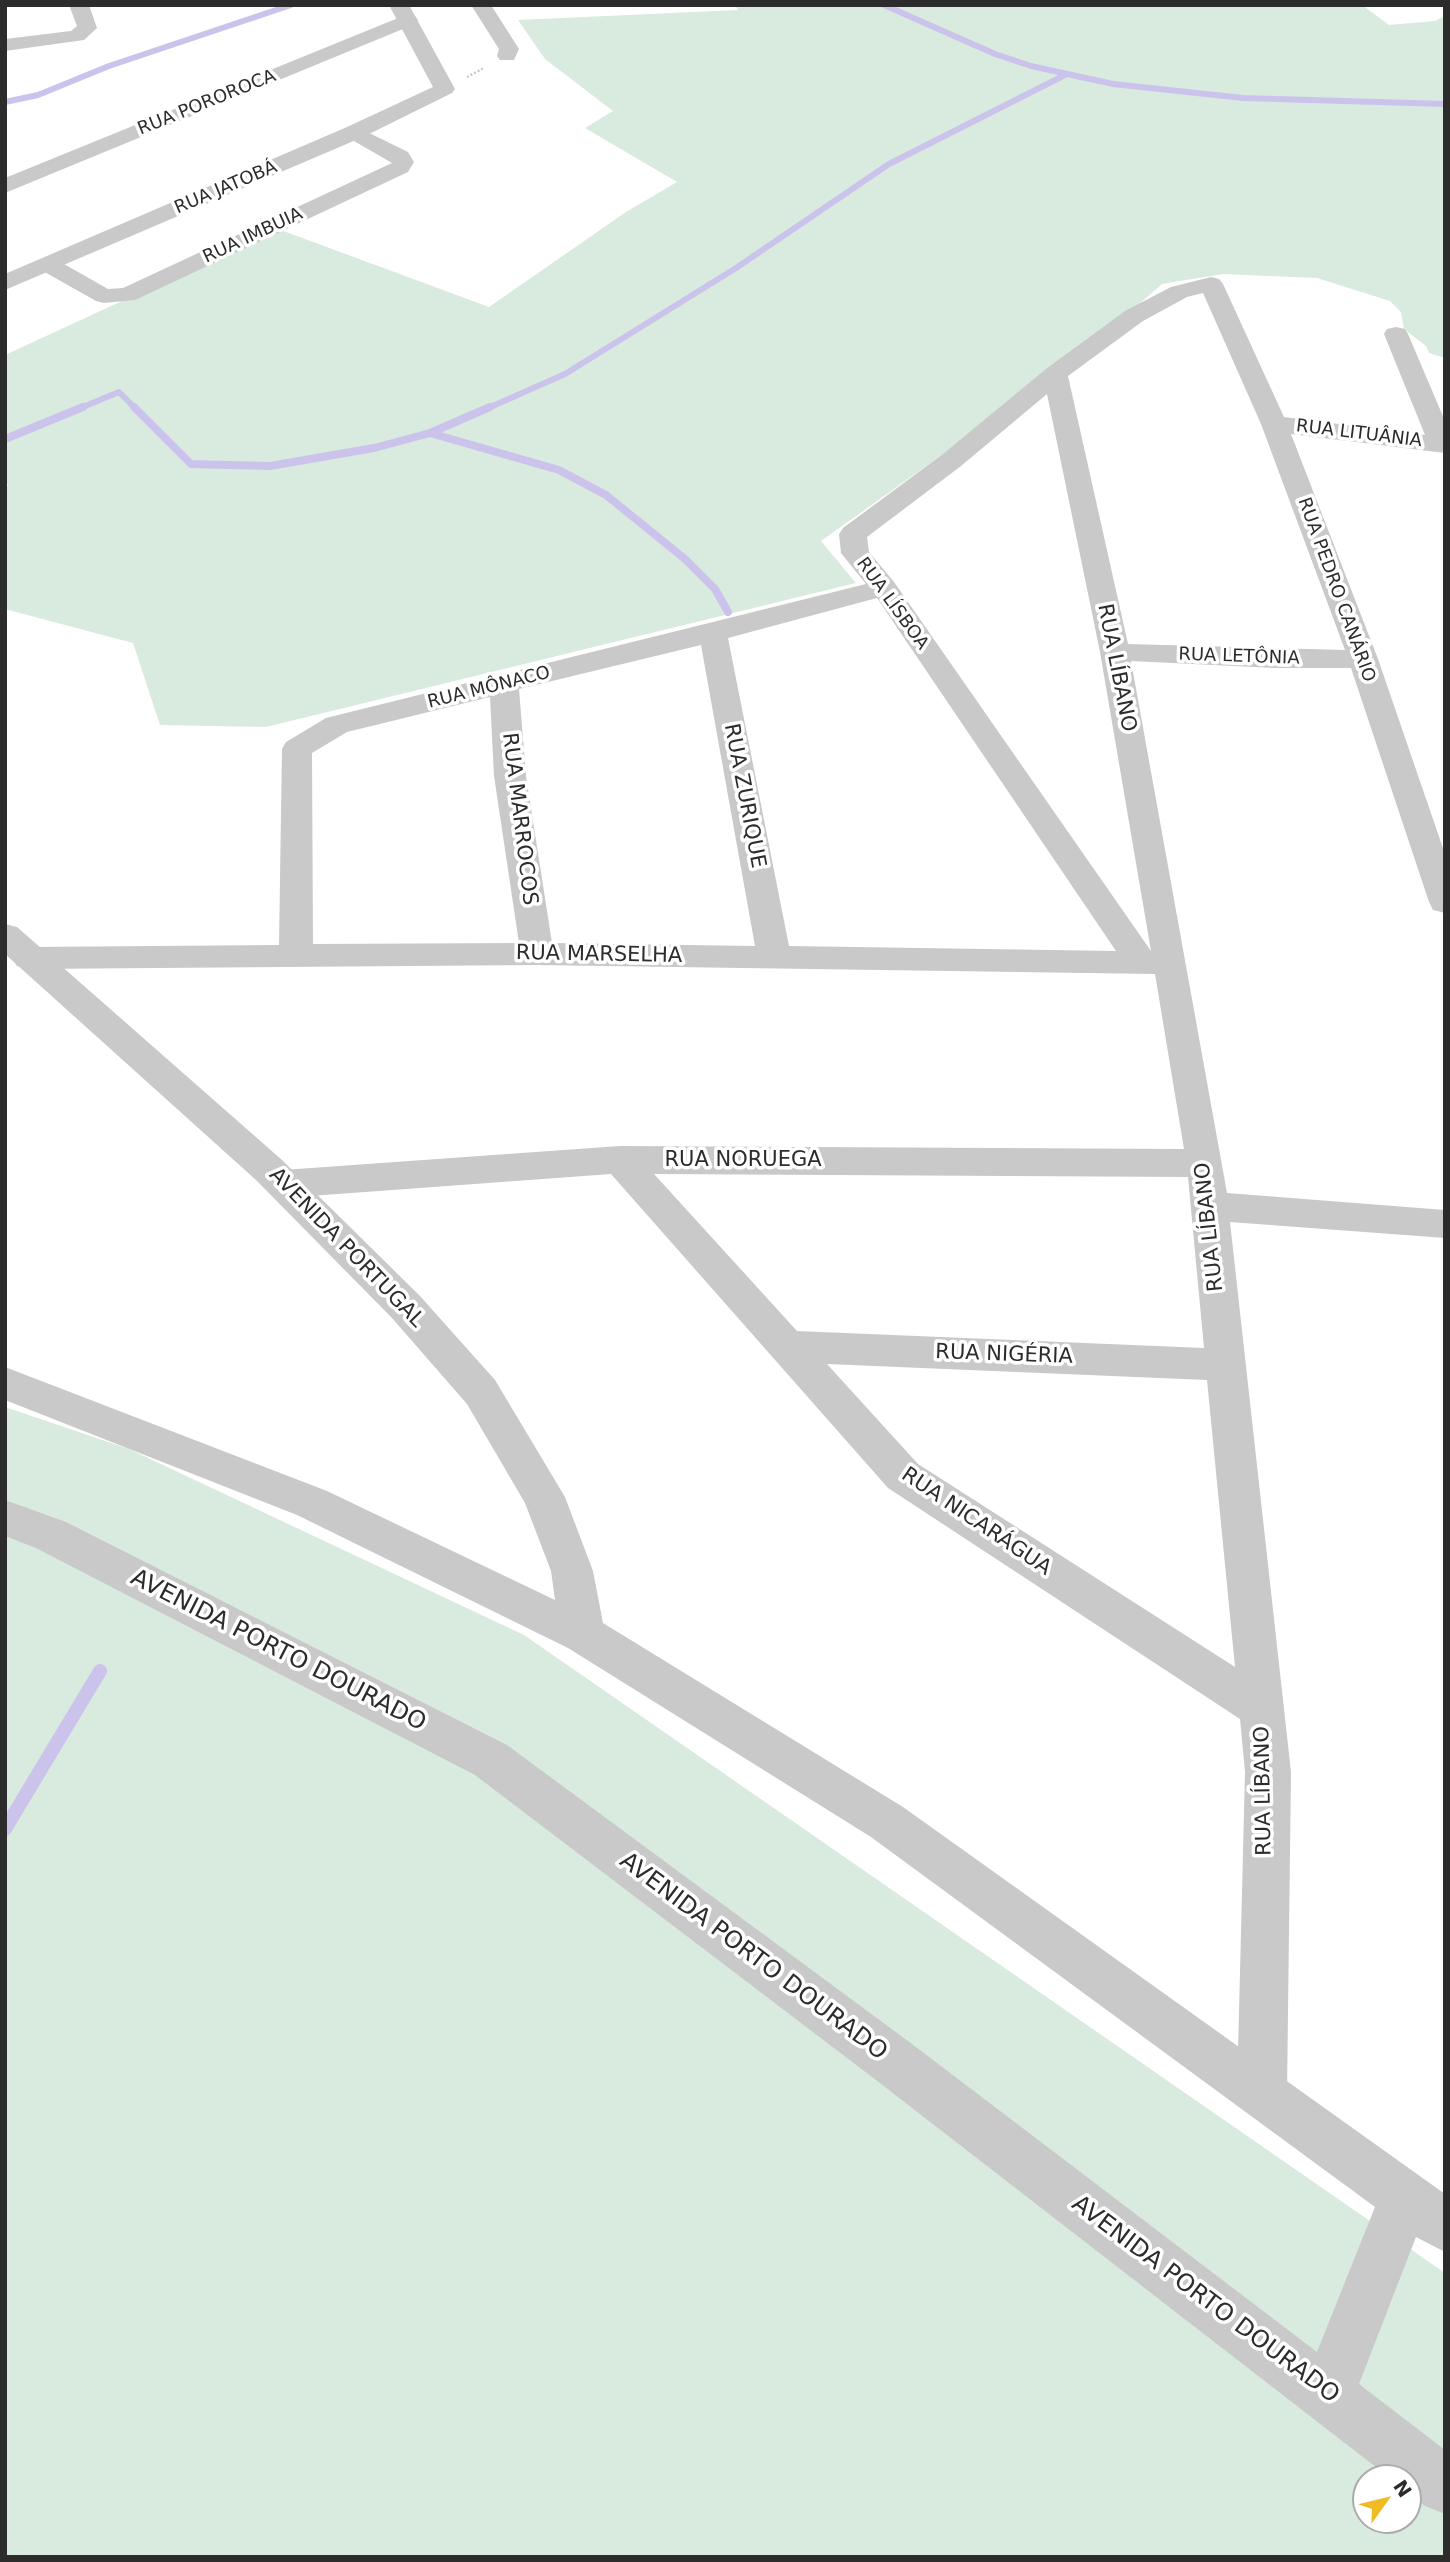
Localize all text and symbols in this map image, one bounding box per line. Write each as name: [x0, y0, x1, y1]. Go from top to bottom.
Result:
street label: RUA POROROCA: [135, 65, 279, 141]
street label: RUA JATOBÁ: [171, 157, 281, 219]
street label: RUA IMBUIA: [200, 203, 306, 269]
street label: RUA LITUÂNIA: [1295, 416, 1423, 452]
street label: RUA PEDRO CANÁRIO: [1293, 495, 1379, 685]
street label: RUA LÍSBOA: [851, 554, 933, 654]
street label: RUA LÍBANO: [1091, 602, 1141, 734]
street label: RUA LETÔNIA: [1178, 644, 1300, 670]
street label: RUA MÔNACO: [425, 662, 553, 714]
street label: RUA ZURIQUE: [718, 722, 770, 870]
street label: RUA MARROCOS: [496, 731, 542, 907]
street label: RUA MARSELHA: [516, 941, 682, 969]
street label: RUA NORUEGA: [664, 1148, 822, 1174]
street label: RUA LÍBANO: [1191, 1161, 1229, 1293]
street label: AVENIDA PORTUGAL: [263, 1163, 429, 1333]
street label: RUA NIGÉRIA: [935, 1340, 1073, 1370]
street label: RUA NICARÁGUA: [896, 1462, 1056, 1582]
street label: AVENIDA PORTO DOURADO: [126, 1564, 430, 1738]
street label: RUA LÍBANO: [1250, 1726, 1278, 1856]
street label: AVENIDA PORTO DOURADO: [614, 1847, 892, 2067]
street label: AVENIDA PORTO DOURADO: [1066, 2190, 1344, 2410]
north arrow: [1352, 2464, 1422, 2534]
text: N: [1389, 2476, 1416, 2501]

